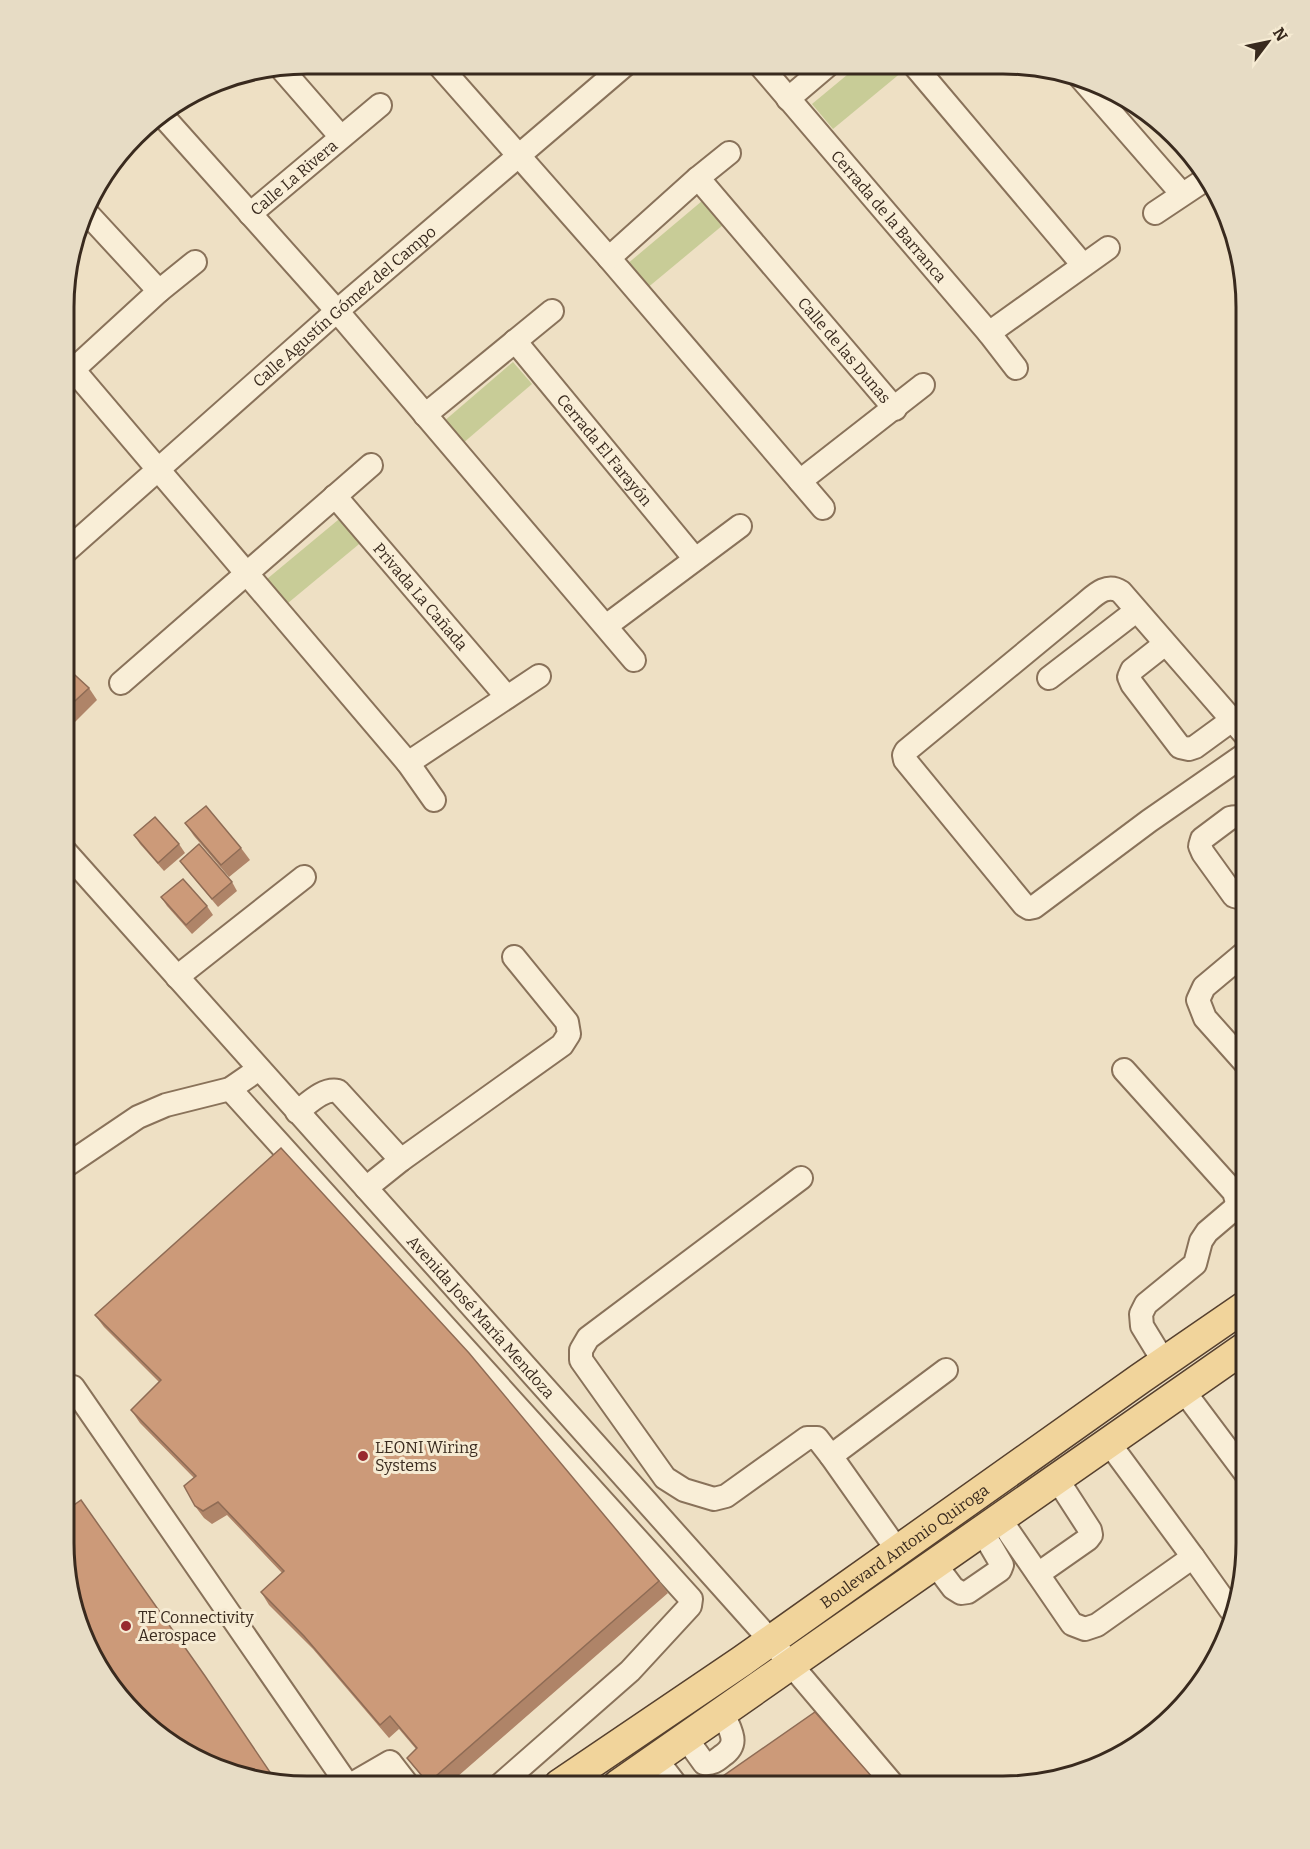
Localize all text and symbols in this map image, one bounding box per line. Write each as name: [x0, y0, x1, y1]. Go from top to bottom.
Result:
north arrow: [1238, 12, 1298, 72]
text: N: [1269, 24, 1292, 45]
street label: Calle La Rivera: [246, 135, 341, 219]
street label: Cerrada de la Barranca: [827, 146, 951, 286]
street label: Calle Agustín Gómez del Campo: [249, 221, 439, 391]
street label: Calle de las Dunas: [794, 293, 895, 407]
street label: Cerrada El Farayón: [553, 390, 657, 510]
street label: Privada La Cañada: [370, 539, 472, 654]
street label: Avenida José María Mendoza: [404, 1231, 559, 1402]
place label: LEONI Wiring Systems: [375, 1438, 478, 1475]
marker: LEONI Wiring Systems: [356, 1449, 370, 1463]
street label: Boulevard Antonio Quiroga: [816, 1480, 992, 1612]
place label: TE Connectivity Aerospace: [138, 1608, 254, 1645]
marker: TE Connectivity Aerospace: [119, 1619, 133, 1633]

